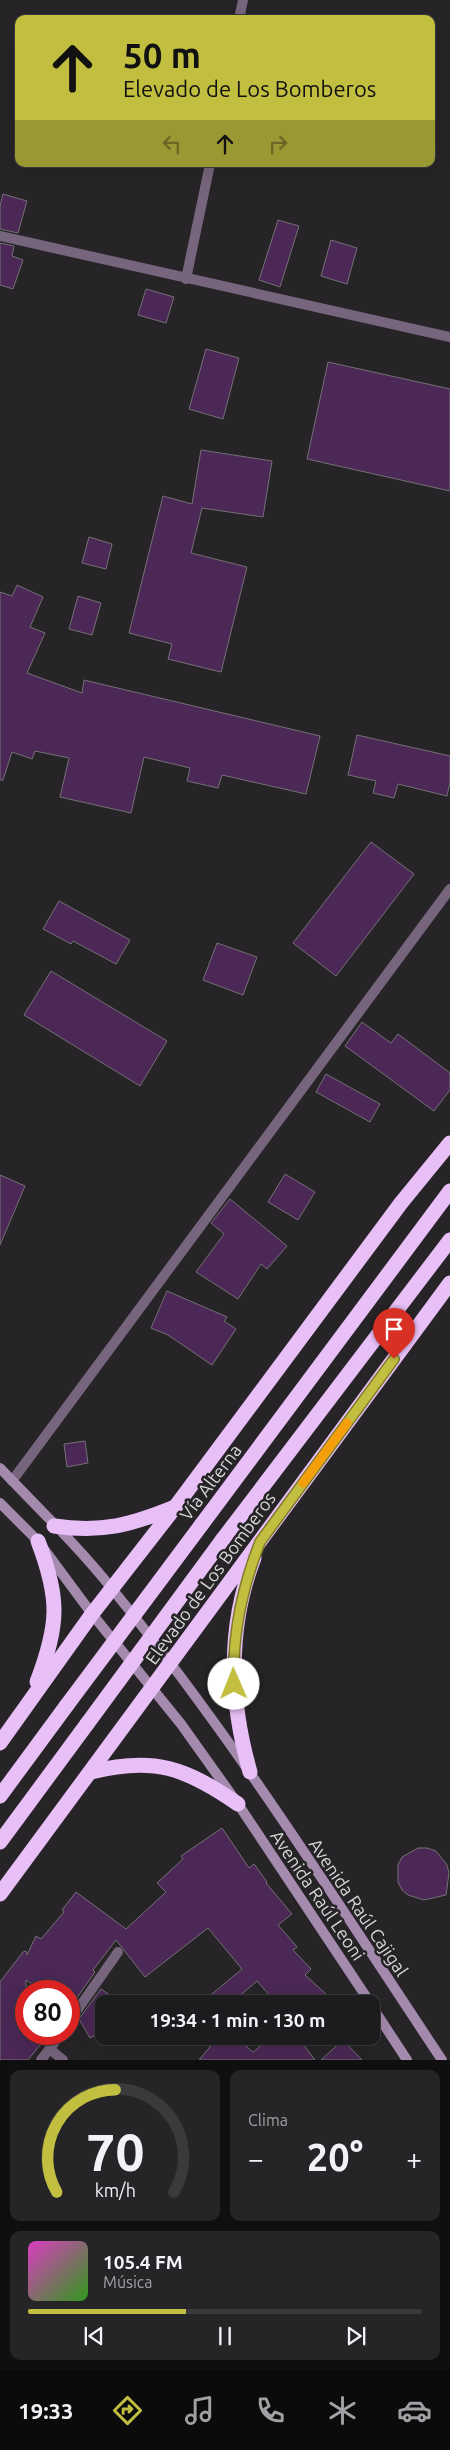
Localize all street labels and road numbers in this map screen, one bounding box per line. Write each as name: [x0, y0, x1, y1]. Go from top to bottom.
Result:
street label: Vía Alterna: [175, 1440, 245, 1524]
street label: Elevado de Los Bomberos: [141, 1488, 279, 1668]
street label: Avenida Raúl Leoni: [267, 1826, 369, 1964]
street label: Avenida Raúl Cajigal: [306, 1834, 413, 1980]

